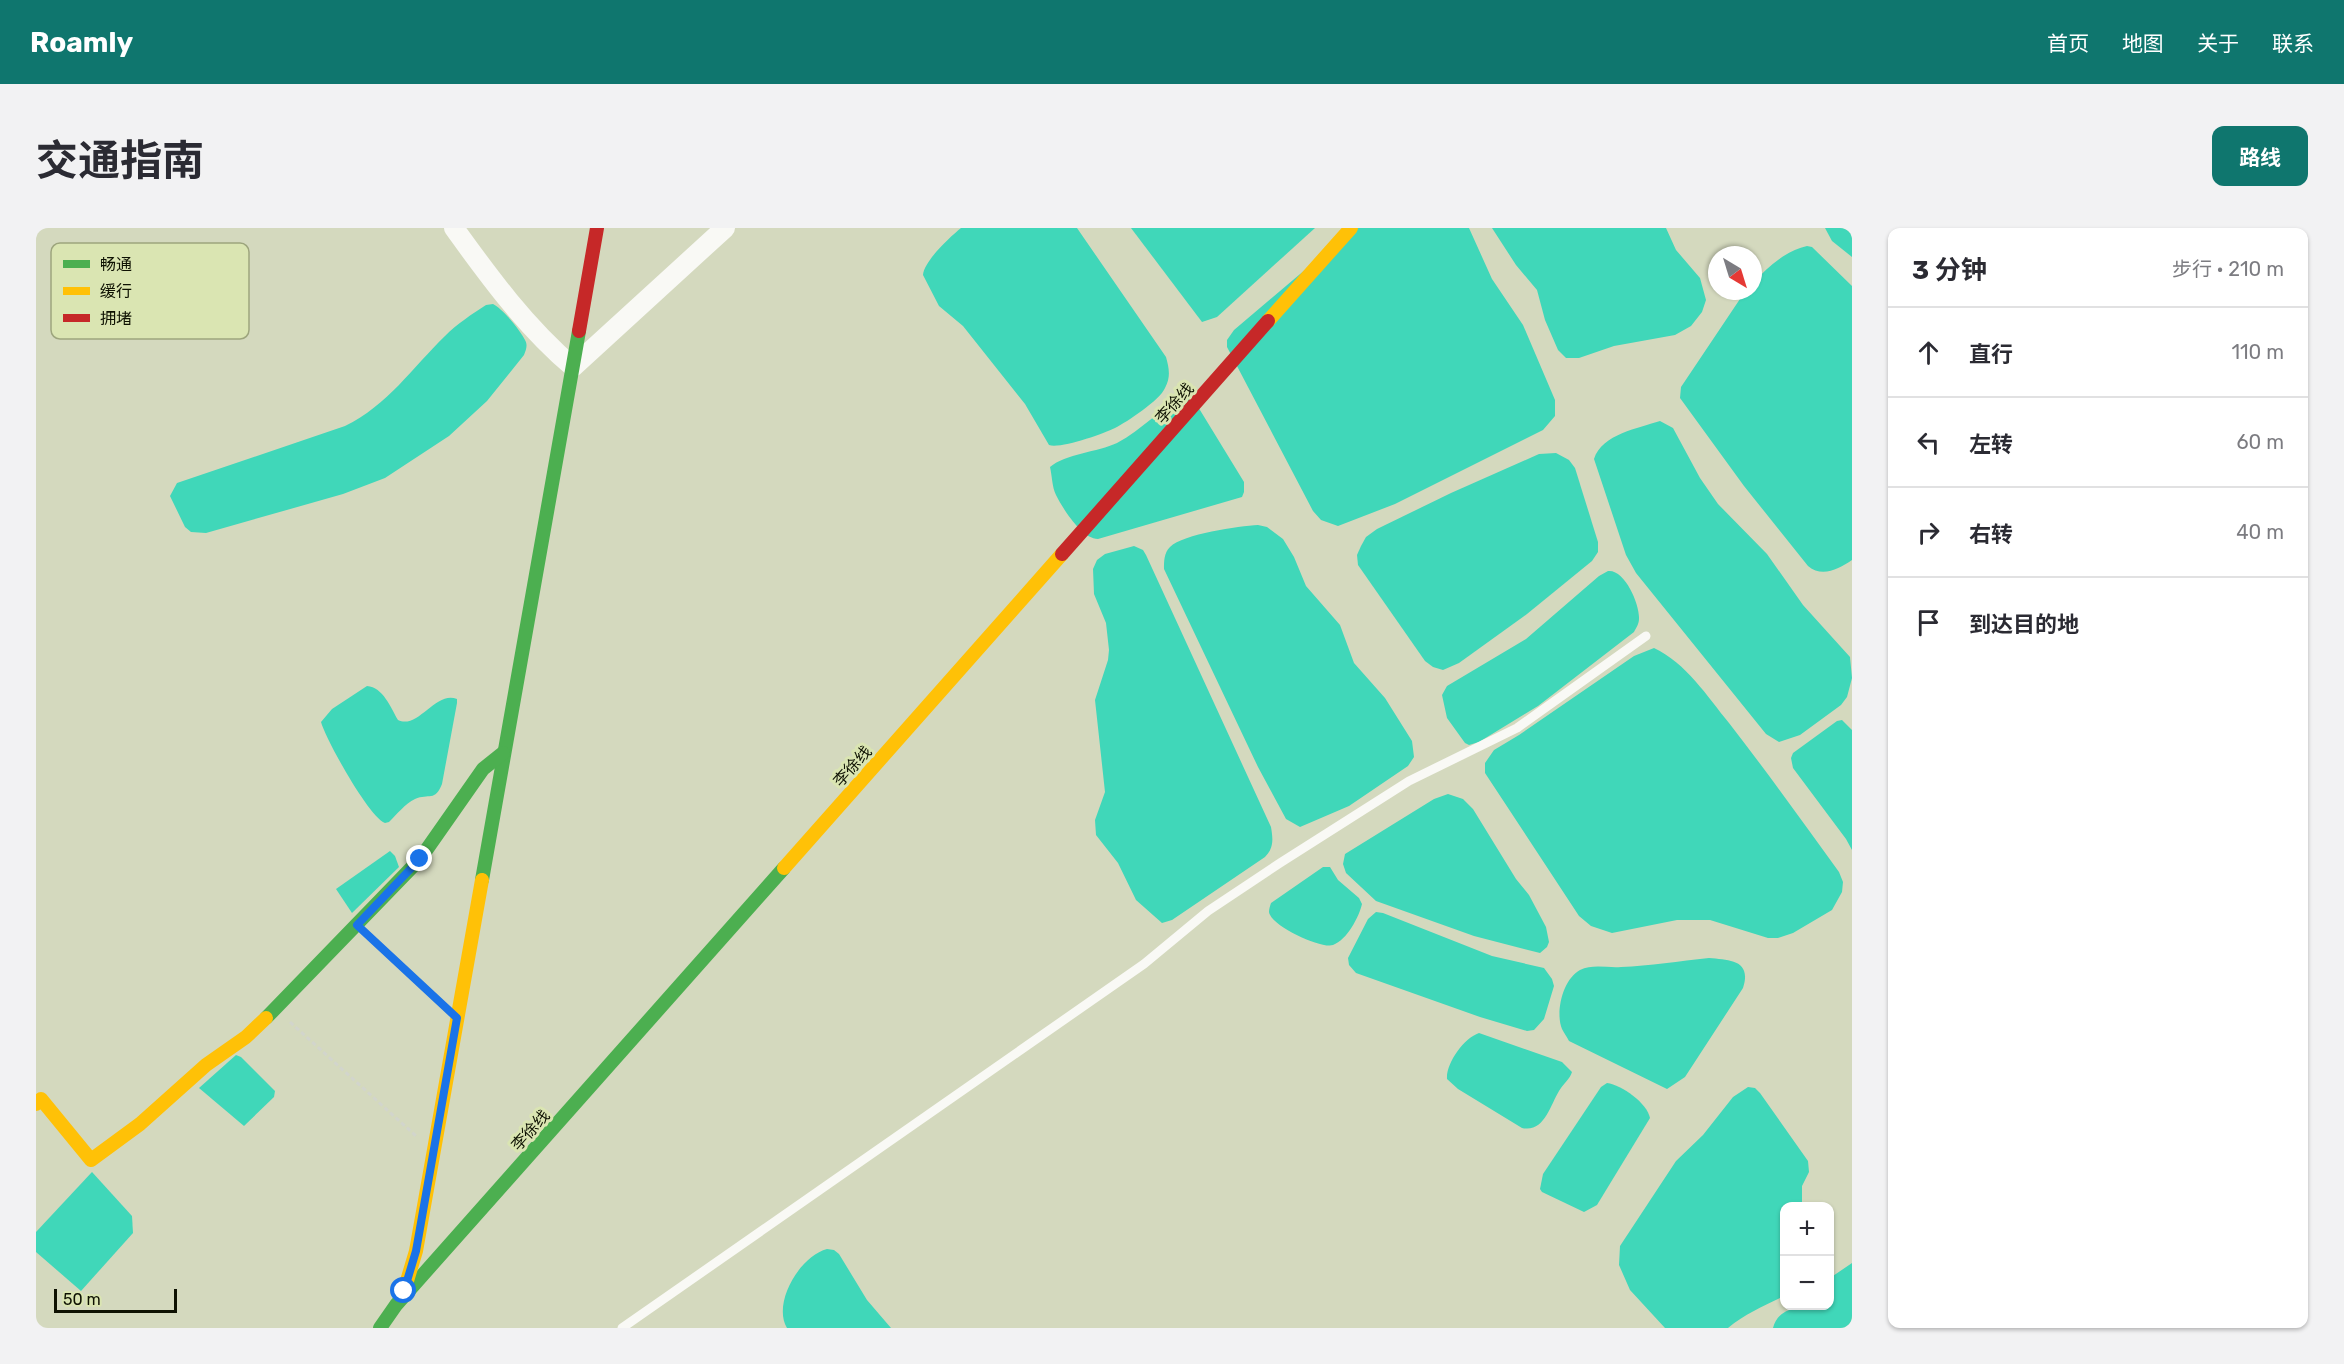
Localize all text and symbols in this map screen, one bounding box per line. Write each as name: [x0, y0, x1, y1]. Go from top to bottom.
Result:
text: Roamly: [30, 26, 133, 59]
text: 首页: [2047, 31, 2089, 56]
text: 地图: [2122, 31, 2164, 56]
text: 关于: [2197, 31, 2239, 56]
text: 联系: [2272, 31, 2314, 56]
button: 路线: [2212, 126, 2308, 186]
text: 交通指南: [36, 136, 204, 186]
legend: [51, 243, 249, 339]
north arrow: [1708, 246, 1762, 300]
text: 畅通: [100, 255, 132, 274]
text: 3 分钟: [1912, 255, 1987, 286]
text: 步行 · 210 m: [2172, 257, 2284, 281]
text: 缓行: [100, 282, 132, 301]
text: 拥堵: [100, 309, 132, 328]
icon: ahead: [1912, 336, 1945, 369]
text: 110 m: [2232, 340, 2284, 364]
text: 直行: [1969, 341, 2013, 368]
street label: 李徐线: [1151, 379, 1197, 428]
icon: left: [1912, 426, 1945, 459]
text: 60 m: [2237, 430, 2284, 454]
text: 左转: [1969, 431, 2013, 458]
icon: right: [1912, 516, 1945, 549]
text: 40 m: [2236, 520, 2284, 544]
text: 右转: [1969, 521, 2013, 548]
icon: arrive: [1912, 606, 1945, 639]
text: 到达目的地: [1969, 611, 2079, 638]
street label: 李徐线: [829, 742, 875, 791]
route end: [406, 845, 432, 871]
street label: 李徐线: [507, 1106, 553, 1155]
map controls: [1780, 1202, 1834, 1310]
button: +: [1780, 1202, 1834, 1256]
button: −: [1780, 1256, 1834, 1310]
route start: [390, 1277, 416, 1303]
scale bar: [54, 1286, 177, 1314]
text: 50 m: [63, 1290, 101, 1309]

